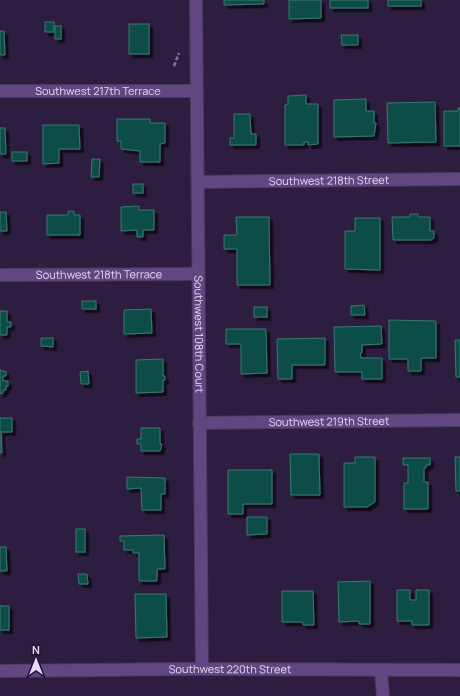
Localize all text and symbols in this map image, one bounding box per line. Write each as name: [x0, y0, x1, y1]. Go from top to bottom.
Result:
street label: Southwest 217th Terrace: [35, 83, 161, 98]
street label: Southwest 218th Street: [269, 172, 389, 188]
street label: Southwest 218th Terrace: [36, 266, 163, 282]
street label: Southwest 108th Court: [191, 275, 208, 393]
street label: Southwest 219th Street: [269, 413, 389, 429]
north arrow: [16, 640, 56, 680]
text: N: [32, 642, 40, 657]
street label: Southwest 220th Street: [169, 661, 291, 676]

